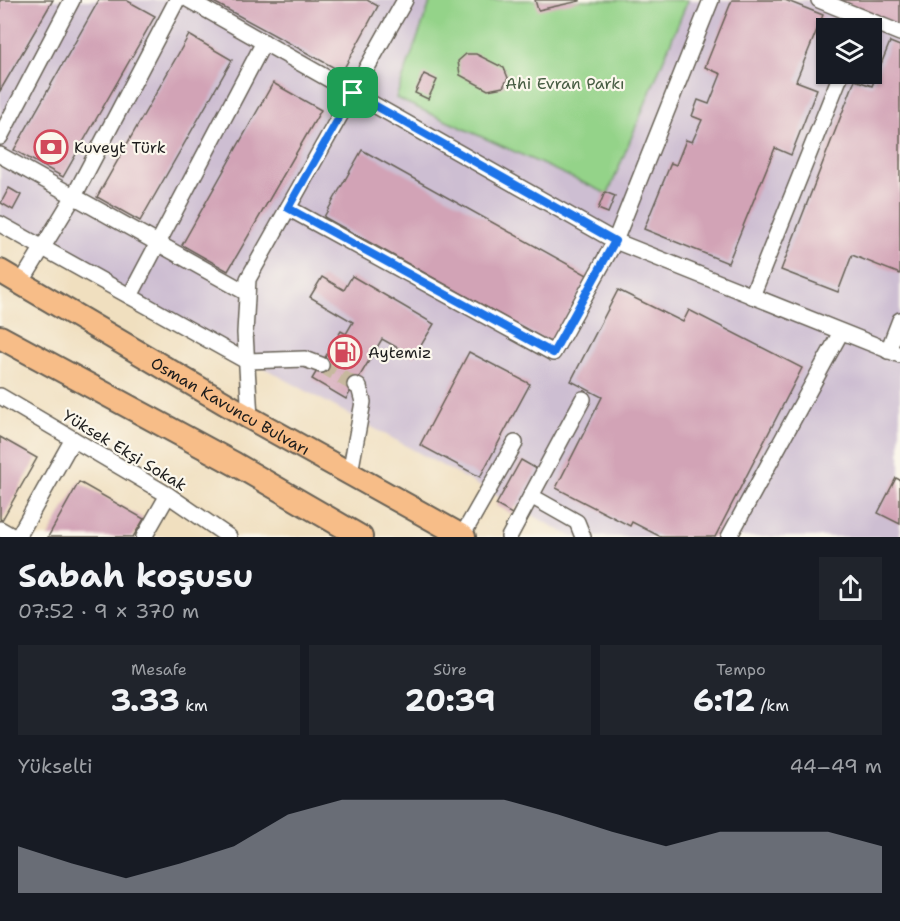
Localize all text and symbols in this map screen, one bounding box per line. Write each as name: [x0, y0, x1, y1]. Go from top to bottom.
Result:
map controls: [816, 18, 882, 84]
button: layers: [816, 18, 882, 84]
pin: [327, 67, 378, 118]
park label: Ahi Evran Parkı: [505, 73, 625, 94]
icon: arrive: [336, 76, 369, 109]
bank icon: Kuveyt Türk: [33, 129, 69, 165]
place label: Kuveyt Türk: [74, 137, 166, 158]
fuel station icon: Aytemiz: [327, 334, 363, 370]
place label: Aytemiz: [368, 342, 431, 363]
street label: Osman Kavuncu Bulvarı: [147, 352, 313, 460]
street label: Yüksek Ekşi Sokak: [59, 405, 191, 496]
text: Sabah koşusu: [18, 553, 253, 598]
button: share: [819, 557, 882, 620]
text: 07:52 · 9 × 370 m: [18, 598, 199, 624]
text: Mesafe: [131, 659, 187, 680]
text: Süre: [433, 659, 467, 680]
text: Tempo: [716, 659, 766, 680]
text: 3.33: [110, 680, 180, 721]
text: 20:39: [405, 680, 495, 721]
text: 6:12: [693, 680, 755, 721]
text: km: [180, 695, 208, 716]
text: /km: [755, 695, 789, 716]
text: Yükselti: [18, 753, 93, 779]
text: 44–49 m: [789, 753, 882, 779]

